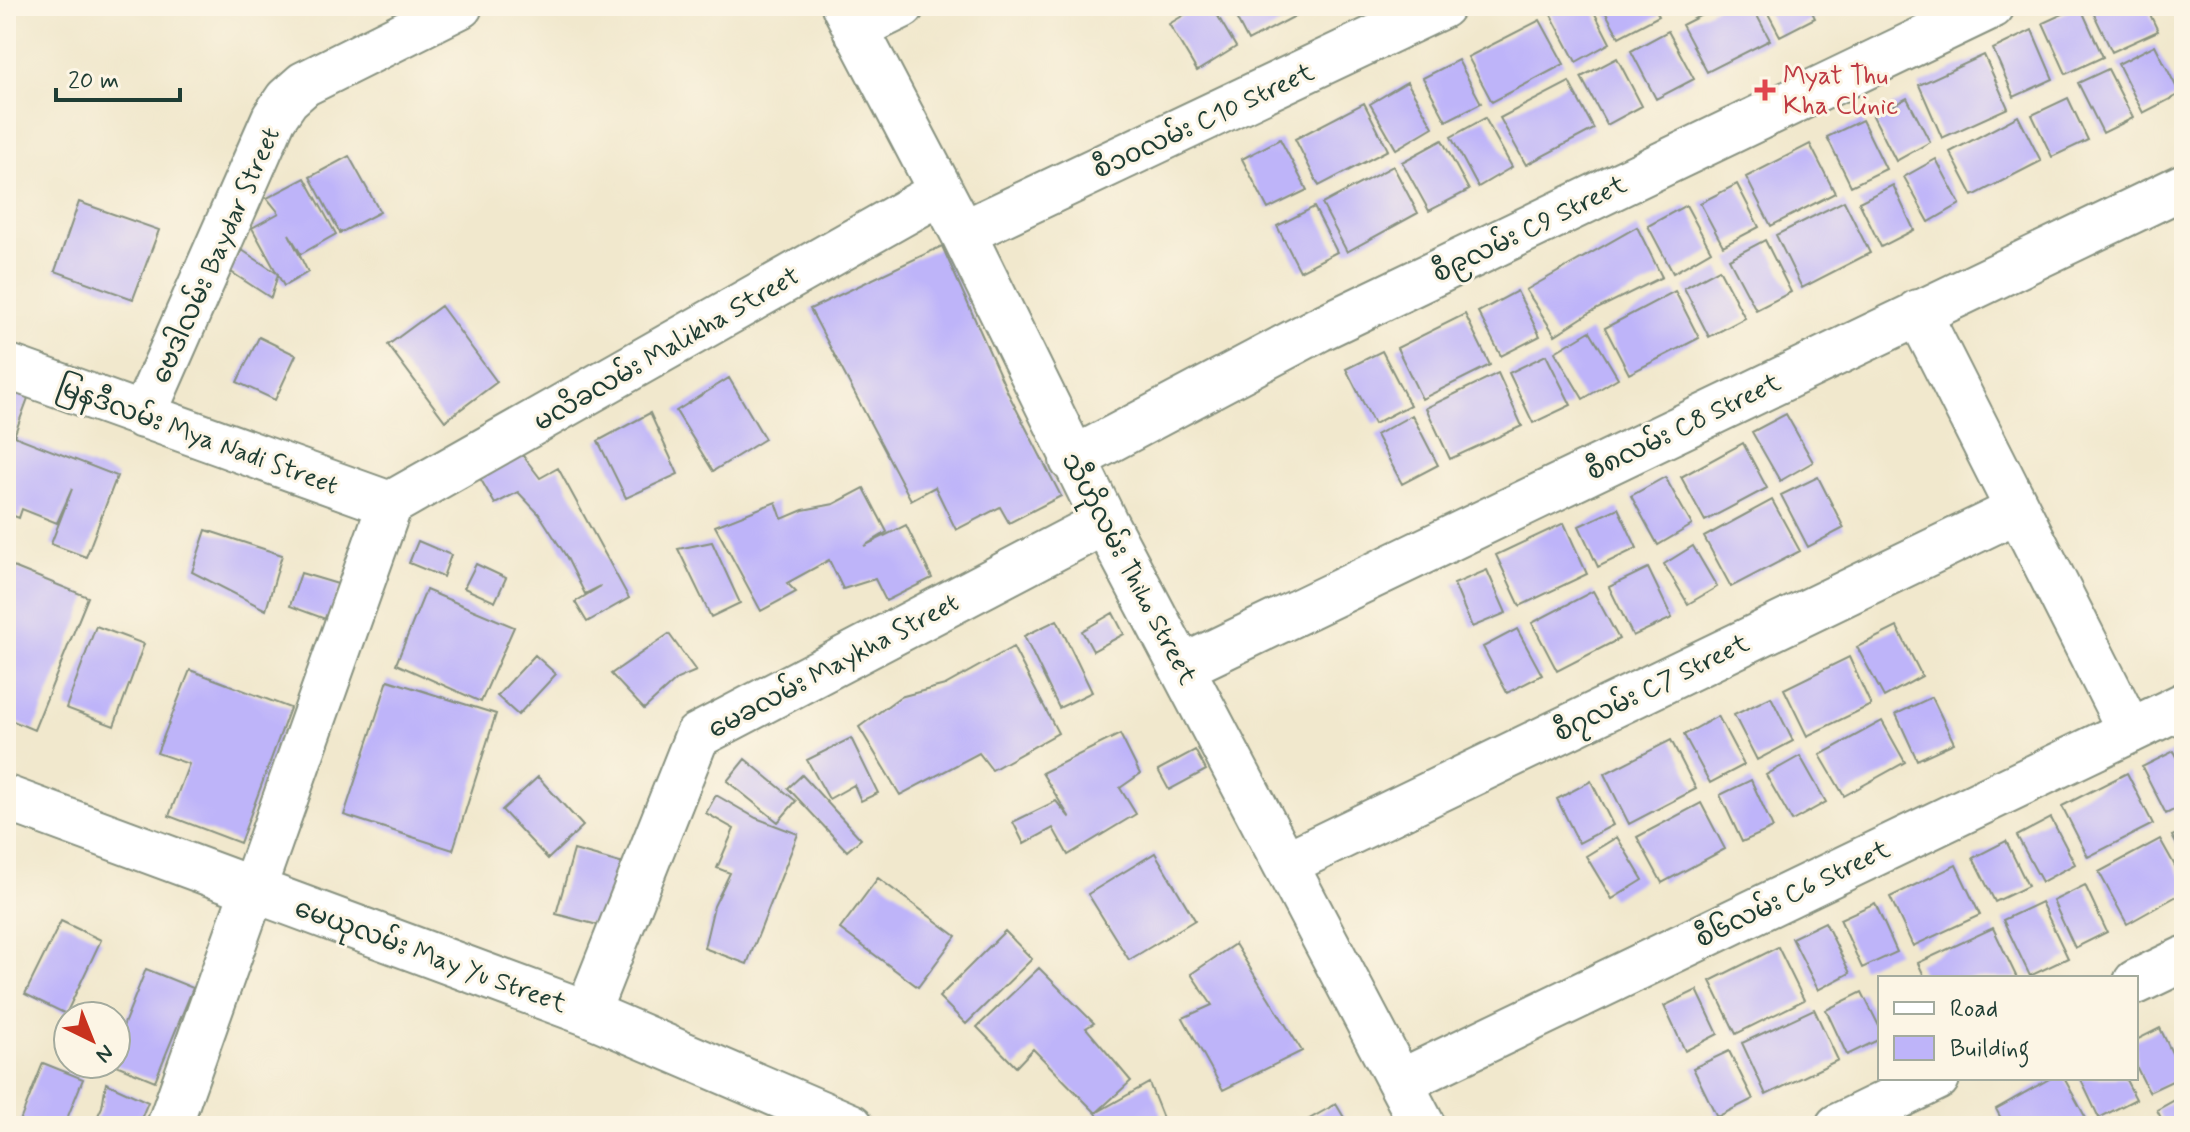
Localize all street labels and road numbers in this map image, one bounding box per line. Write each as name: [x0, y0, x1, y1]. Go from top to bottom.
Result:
street label: စီ၁၀လမ်း C10 Street: [1087, 54, 1320, 188]
street label: ဗေဒါလမ်း Baydar Street: [143, 121, 289, 389]
street label: စီ၉လမ်း C9 Street: [1426, 166, 1633, 293]
street label: မလိခလမ်း Malikha Street: [527, 258, 806, 440]
street label: စီ၈လမ်း C8 Street: [1580, 364, 1787, 490]
street label: မြနဒီလမ်း Mya Nadi Street: [51, 368, 343, 505]
street label: သီဟိုလမ်း Thiho Street: [1051, 446, 1206, 692]
street label: မေခလမ်း Maykha Street: [702, 584, 965, 747]
street label: စီ၇လမ်း C7 Street: [1548, 625, 1756, 753]
street label: စီ၆လမ်း C6 Street: [1689, 831, 1896, 957]
street label: မေယုလမ်း May Yu Street: [289, 890, 572, 1024]

